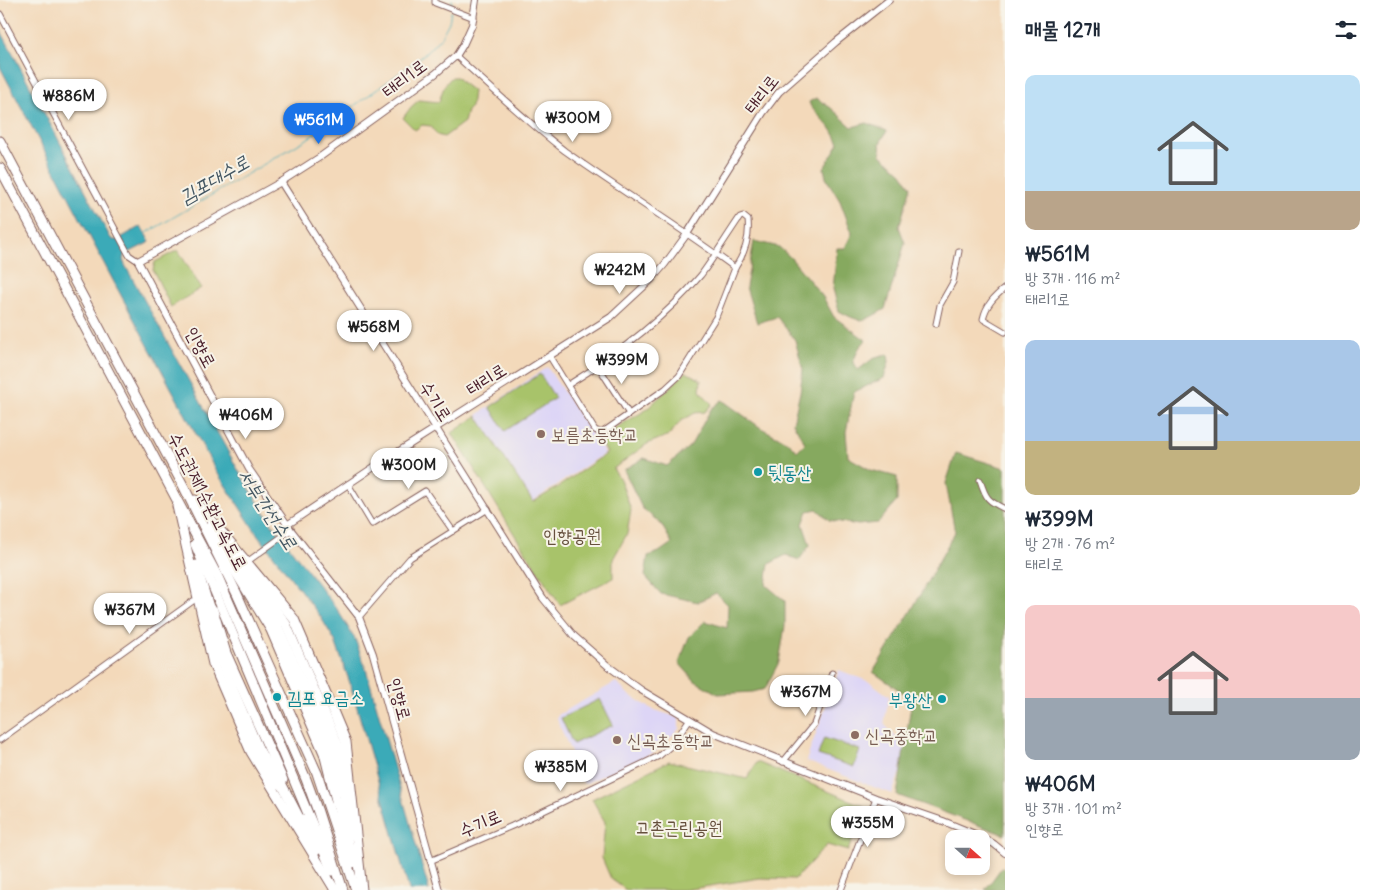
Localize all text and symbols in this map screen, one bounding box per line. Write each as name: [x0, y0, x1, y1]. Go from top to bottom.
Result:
text: 매물 12개: [1025, 16, 1101, 43]
icon: filters: [1332, 16, 1360, 44]
street label: 태리1로: [377, 54, 431, 102]
street label: 태리로: [739, 70, 783, 118]
pin: ₩886M: [34, 78, 104, 121]
text: ₩886M: [43, 85, 95, 105]
pin: ₩300M: [538, 100, 608, 143]
pin: ₩561M: [284, 102, 354, 145]
text: ₩300M: [545, 107, 601, 127]
icon: home: [1148, 108, 1238, 198]
text: ₩561M: [294, 109, 344, 129]
water label: 김포대수로: [175, 149, 253, 209]
text: ₩561M: [1025, 240, 1090, 267]
pin: ₩242M: [585, 252, 655, 295]
text: ₩242M: [594, 259, 646, 279]
text: 방 3개 · 116 m²: [1025, 268, 1121, 288]
text: 태리1로: [1025, 289, 1070, 309]
pin: ₩568M: [339, 310, 409, 352]
text: ₩568M: [348, 316, 400, 336]
street label: 인향로: [181, 322, 221, 372]
pin: ₩399M: [587, 342, 657, 385]
text: ₩399M: [596, 349, 648, 369]
street label: 태리로: [461, 358, 511, 400]
icon: home: [1148, 373, 1238, 463]
street label: 수기로: [415, 376, 457, 426]
pin: ₩406M: [211, 398, 281, 440]
text: ₩406M: [219, 404, 273, 424]
place label: 보름초등학교: [551, 423, 638, 446]
street label: 수도권제1순환고속도로: [163, 428, 253, 574]
marker: 보름초등학교: [535, 428, 547, 440]
pin: ₩300M: [374, 448, 444, 490]
text: ₩300M: [381, 454, 437, 474]
place label: 뒷동산: [768, 461, 812, 484]
water label: 서부간선수로: [233, 464, 303, 554]
marker: 뒷동산: [752, 466, 764, 478]
text: ₩399M: [1025, 505, 1094, 532]
park label: 인향공원: [543, 524, 601, 547]
text: 방 2개 · 76 m²: [1025, 533, 1115, 553]
text: 태리로: [1025, 554, 1064, 574]
pin: ₩367M: [95, 592, 165, 635]
text: ₩367M: [104, 599, 156, 619]
icon: home: [1148, 638, 1238, 728]
pin: ₩367M: [771, 674, 841, 717]
street label: 인향로: [383, 675, 417, 723]
text: ₩367M: [780, 681, 832, 701]
place label: 김포 요금소: [287, 686, 364, 709]
place label: 부왕산: [889, 688, 933, 711]
marker: 김포 요금소: [271, 691, 283, 703]
marker: 부왕산: [936, 693, 948, 705]
place label: 신곡중학교: [865, 724, 937, 747]
place label: 신곡초등학교: [627, 729, 714, 752]
marker: 신곡중학교: [849, 729, 861, 741]
marker: 신곡초등학교: [611, 734, 623, 746]
pin: ₩385M: [526, 750, 596, 792]
text: ₩385M: [535, 756, 587, 776]
text: ₩406M: [1025, 770, 1096, 797]
text: 방 3개 · 101 m²: [1025, 798, 1122, 818]
street label: 수기로: [456, 804, 504, 842]
pin: ₩355M: [833, 806, 903, 848]
text: ₩355M: [842, 812, 894, 832]
park label: 고촌근린공원: [636, 816, 722, 839]
text: 인향로: [1025, 819, 1064, 839]
north arrow: [945, 830, 990, 875]
map controls: [945, 830, 990, 875]

